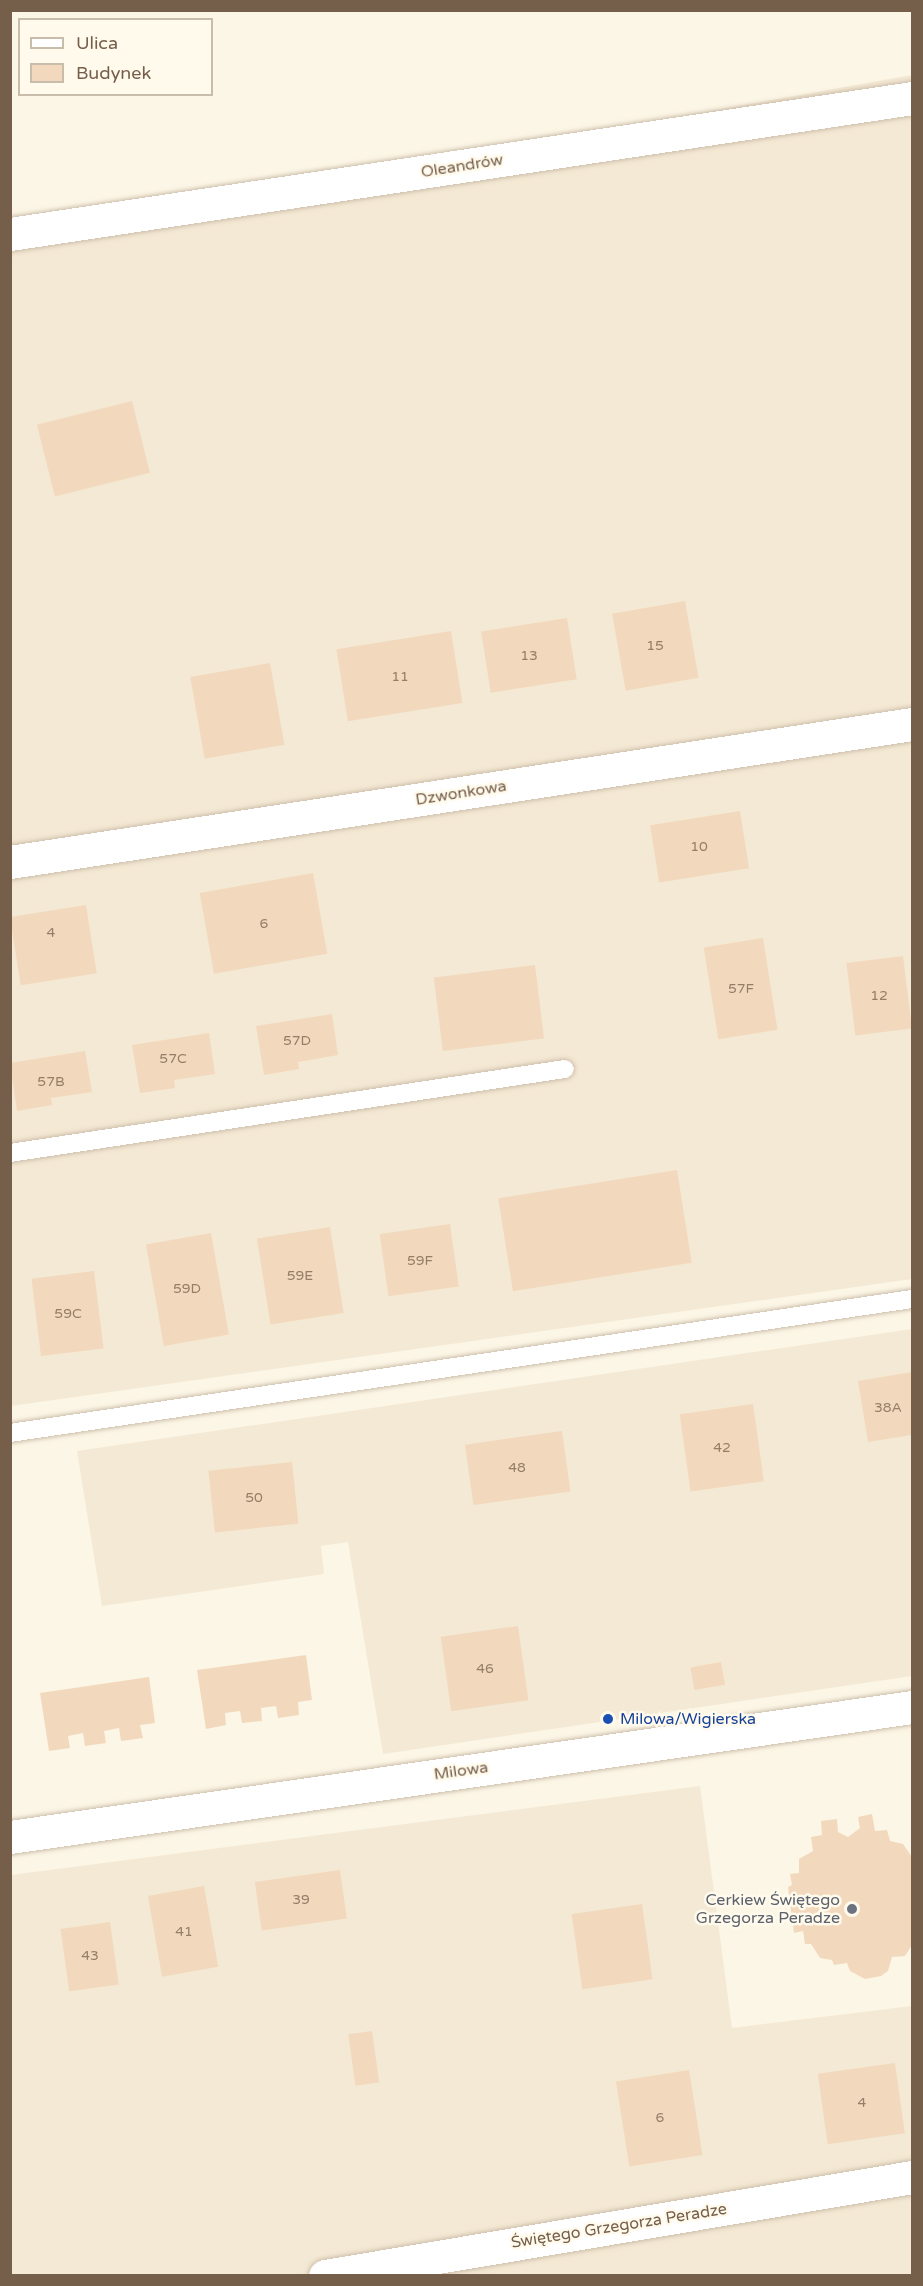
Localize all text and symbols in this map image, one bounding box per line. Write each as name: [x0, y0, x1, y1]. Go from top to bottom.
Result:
legend: [18, 18, 213, 96]
text: Ulica: [76, 32, 118, 54]
text: Budynek: [76, 62, 151, 84]
street label: Oleandrów: [420, 150, 504, 182]
house number: 15: [646, 638, 664, 654]
house number: 13: [520, 648, 538, 664]
house number: 11: [391, 669, 409, 685]
street label: Dzwonkowa: [414, 776, 508, 810]
house number: 10: [690, 839, 708, 855]
house number: 6: [260, 916, 268, 932]
house number: 4: [47, 925, 55, 941]
house number: 57F: [728, 981, 754, 997]
house number: 12: [870, 988, 888, 1004]
house number: 57D: [283, 1033, 311, 1049]
house number: 57C: [159, 1051, 187, 1067]
house number: 57B: [37, 1074, 65, 1090]
house number: 59F: [407, 1253, 433, 1269]
house number: 59E: [287, 1268, 313, 1284]
house number: 59D: [173, 1281, 201, 1297]
house number: 59C: [54, 1306, 82, 1322]
house number: 38A: [874, 1400, 902, 1416]
house number: 42: [713, 1440, 731, 1456]
house number: 48: [508, 1460, 526, 1476]
house number: 50: [245, 1490, 263, 1506]
house number: 46: [476, 1661, 494, 1677]
place label: Milowa/Wigierska: [620, 1709, 756, 1729]
marker: Milowa/Wigierska: [601, 1712, 615, 1726]
street label: Milowa: [433, 1758, 489, 1784]
place label: Cerkiew Świętego Grzegorza Peradze: [696, 1890, 840, 1928]
house number: 39: [292, 1892, 310, 1908]
marker: Cerkiew Świętego Grzegorza Peradze: [845, 1902, 859, 1916]
house number: 41: [175, 1924, 193, 1940]
house number: 43: [81, 1948, 99, 1964]
house number: 4: [858, 2095, 866, 2111]
house number: 6: [656, 2110, 664, 2126]
street label: Świętego Grzegorza Peradze: [510, 2199, 728, 2253]

